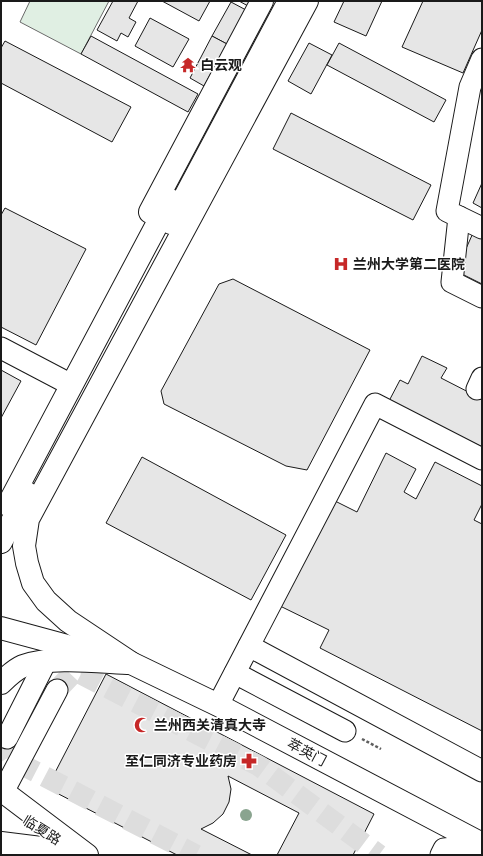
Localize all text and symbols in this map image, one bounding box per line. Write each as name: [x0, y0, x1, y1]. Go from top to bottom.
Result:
temple icon: 白云观: [179, 56, 197, 74]
place label: 白云观: [200, 56, 242, 74]
hospital icon: 兰州大学第二医院: [332, 255, 350, 273]
place label: 兰州大学第二医院: [353, 255, 465, 273]
mosque icon: 兰州西关清真大寺: [133, 716, 151, 734]
place label: 兰州西关清真大寺: [154, 716, 266, 734]
street label: 萃英门: [284, 734, 330, 770]
place label: 至仁同济专业药房: [125, 752, 237, 770]
pharmacy icon: 至仁同济专业药房: [240, 752, 258, 770]
street label: 临夏路: [19, 811, 65, 849]

